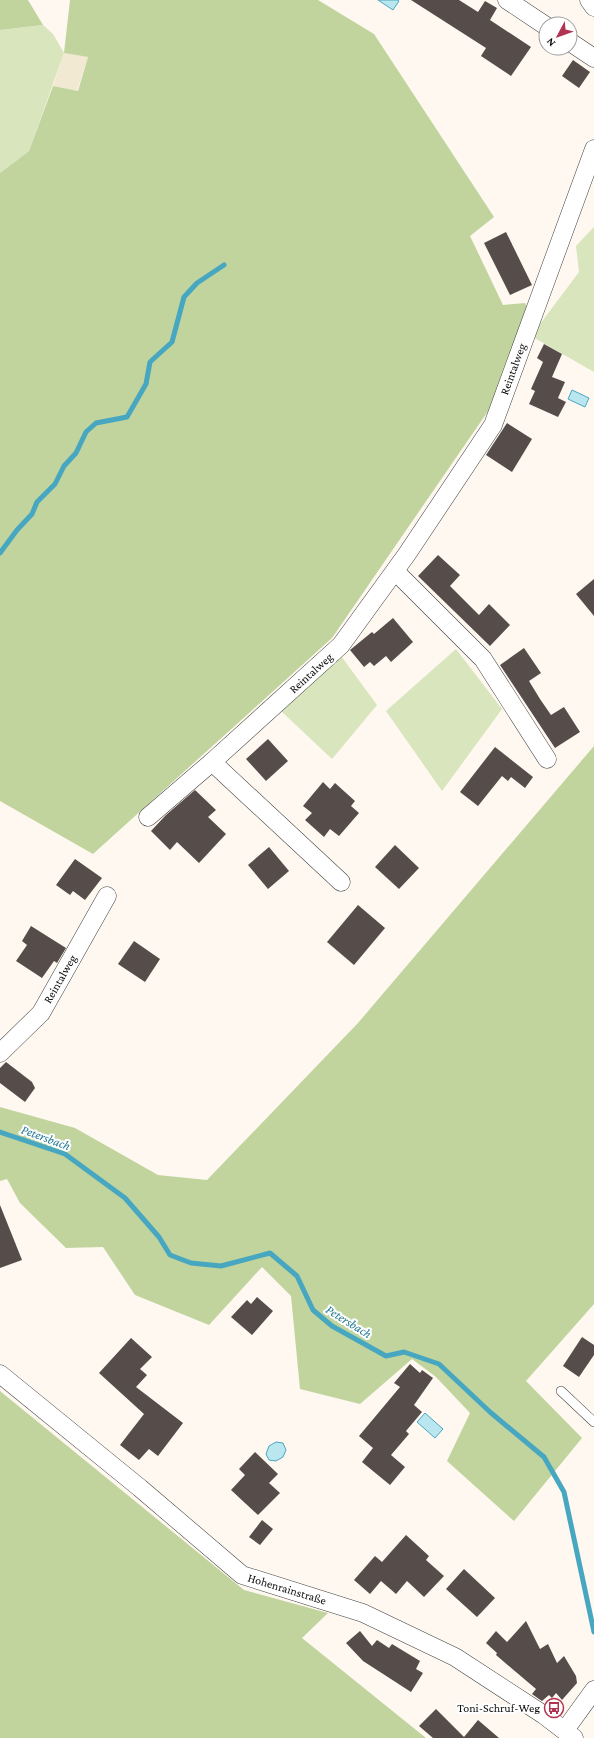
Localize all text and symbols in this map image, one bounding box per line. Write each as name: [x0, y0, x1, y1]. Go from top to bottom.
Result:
north arrow: [538, 16, 578, 56]
text: N: [543, 35, 557, 49]
street label: Reintalweg: [497, 341, 529, 397]
street label: Reintalweg: [286, 650, 336, 696]
street label: Reintalweg: [40, 952, 80, 1006]
water label: Petersbach: [19, 1122, 72, 1153]
water label: Petersbach: [323, 1302, 374, 1341]
street label: Hohenrainstraße: [246, 1570, 328, 1608]
bus stop icon: Toni-Schruf-Weg: [543, 1697, 565, 1719]
place label: Toni-Schruf-Weg: [457, 1701, 540, 1715]

